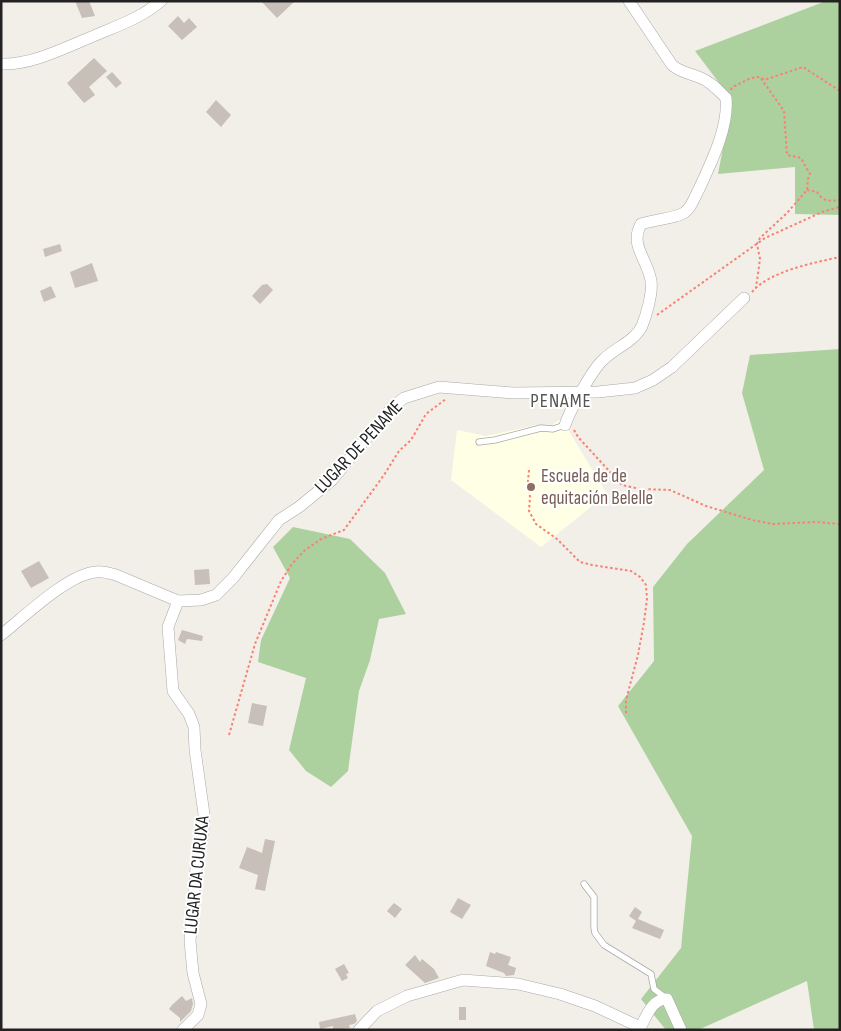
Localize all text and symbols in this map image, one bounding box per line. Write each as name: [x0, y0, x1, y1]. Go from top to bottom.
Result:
district label: PENAME: [530, 389, 592, 413]
street label: LUGAR DE PENAME: [310, 396, 408, 498]
place label: Escuela de de equitación Belelle: [541, 465, 653, 510]
marker: Escuela de de equitación Belelle: [525, 481, 537, 493]
street label: LUGAR DA CURUXA: [179, 814, 215, 935]

